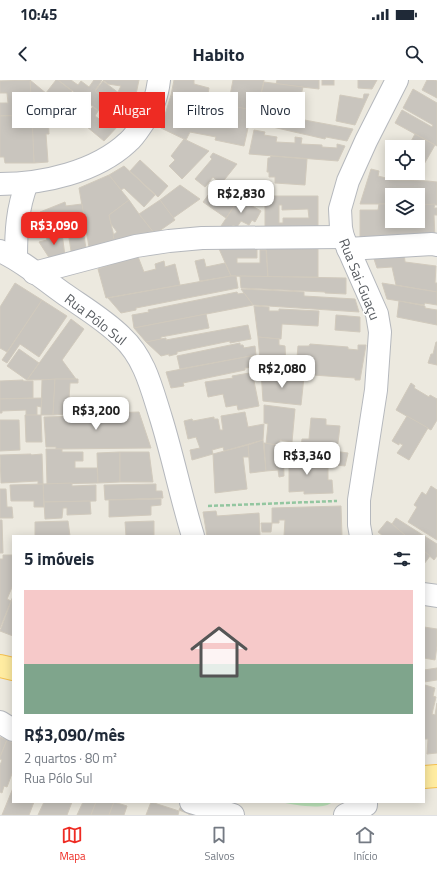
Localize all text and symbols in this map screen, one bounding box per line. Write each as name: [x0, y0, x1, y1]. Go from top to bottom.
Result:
text: 10:45: [20, 3, 57, 26]
text: Habito: [193, 41, 244, 68]
icon: back: [12, 43, 34, 65]
icon: search: [403, 43, 425, 65]
chip: Comprar: [12, 92, 91, 128]
chip: Alugar: [99, 92, 165, 128]
chip: Filtros: [173, 92, 238, 128]
chip: Novo: [246, 92, 305, 128]
map controls: [385, 140, 425, 228]
button: locate: [385, 140, 425, 180]
pin: R$2,830: [204, 180, 278, 214]
text: R$2,830: [217, 183, 265, 203]
button: layers: [385, 188, 425, 228]
pin: R$3,090: [17, 212, 91, 246]
text: R$3,090: [30, 215, 78, 235]
street label: Rua Sai-Guaçu: [334, 235, 386, 323]
street label: Rua Pólo Sul: [60, 288, 132, 350]
pin: R$2,080: [245, 355, 319, 389]
text: R$2,080: [258, 358, 306, 378]
pin: R$3,200: [59, 397, 133, 431]
text: R$3,200: [72, 400, 120, 420]
pin: R$3,340: [270, 442, 344, 476]
text: R$3,340: [283, 445, 331, 465]
text: 5 imóveis: [24, 546, 94, 572]
icon: filters: [391, 548, 413, 570]
icon: home: [183, 616, 255, 688]
text: R$3,090/mês: [24, 722, 125, 748]
text: 2 quartos · 80 m²: [24, 748, 117, 768]
text: Rua Pólo Sul: [24, 768, 92, 788]
tab: Mapa: [59, 824, 86, 864]
tab: Salvos: [204, 824, 235, 864]
tab: Início: [353, 824, 378, 864]

